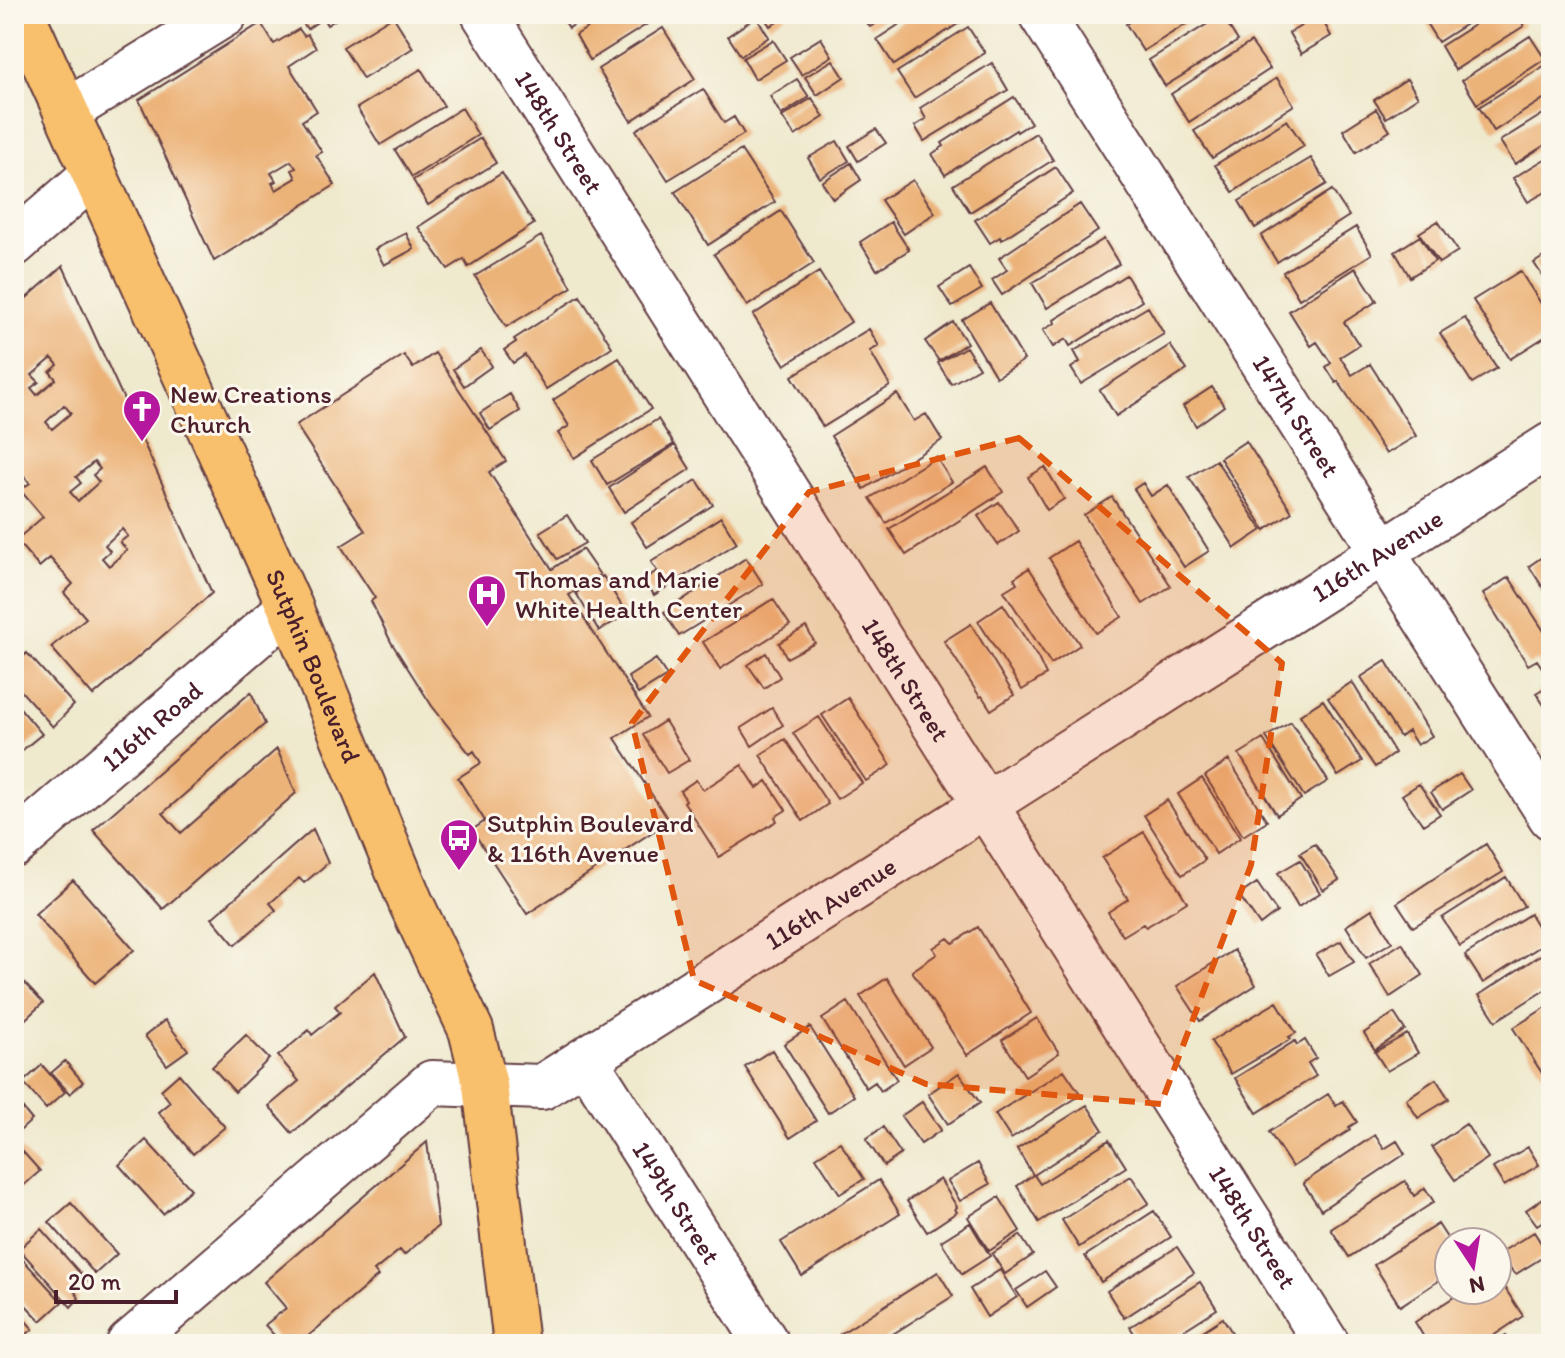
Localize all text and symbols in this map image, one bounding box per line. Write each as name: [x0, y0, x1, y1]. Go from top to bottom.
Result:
street label: 148th Street: [508, 64, 610, 200]
street label: 147th Street: [1245, 349, 1347, 483]
place label: New Creations Church: [170, 378, 332, 440]
church icon: New Creations Church: [121, 388, 163, 443]
street label: 116th Avenue: [1306, 502, 1449, 609]
place label: Thomas and Marie White Health Center: [515, 563, 742, 625]
street label: Sutphin Boulevard: [259, 564, 368, 767]
hospital icon: Thomas and Marie White Health Center: [466, 573, 508, 628]
street label: 148th Street: [855, 612, 957, 748]
street label: 116th Road: [95, 674, 209, 778]
place label: Sutphin Boulevard & 116th Avenue: [487, 807, 694, 869]
bus stop icon: Sutphin Boulevard & 116th Avenue: [438, 817, 480, 872]
street label: 116th Avenue: [759, 850, 902, 957]
street label: 149th Street: [625, 1135, 728, 1270]
street label: 148th Street: [1202, 1159, 1304, 1295]
north arrow: [1433, 1226, 1513, 1306]
scale bar: [56, 1254, 176, 1304]
text: 20 m: [68, 1267, 121, 1296]
text: N: [1467, 1270, 1487, 1300]

